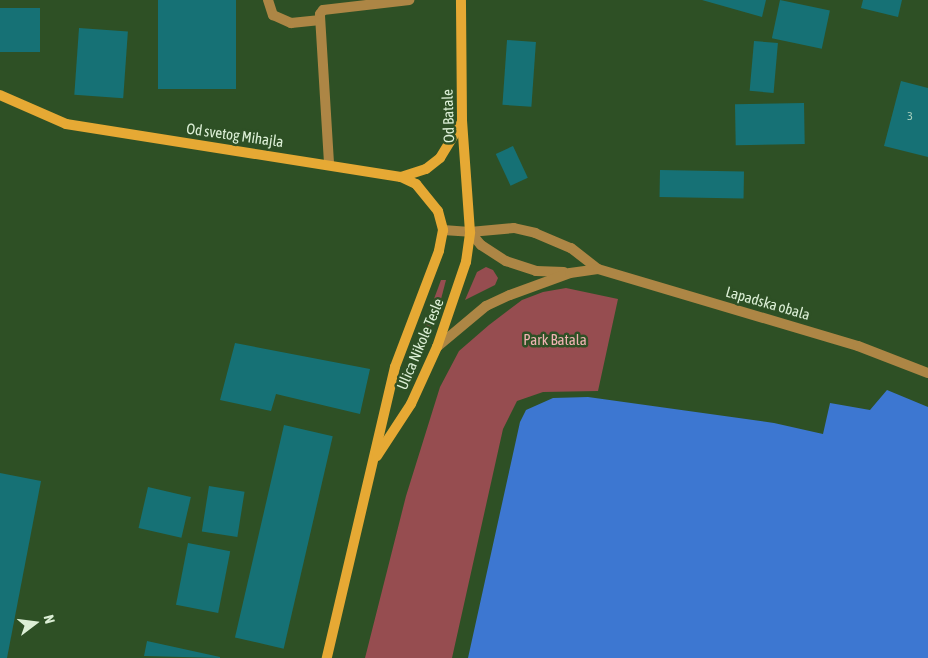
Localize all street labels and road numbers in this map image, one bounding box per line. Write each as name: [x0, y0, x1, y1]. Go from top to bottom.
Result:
street label: Od Batale: [438, 89, 458, 143]
street label: Od svetog Mihajla: [185, 119, 285, 151]
street label: Lapadska obala: [724, 282, 812, 324]
street label: Ulica Nikole Tesle: [393, 296, 447, 392]

